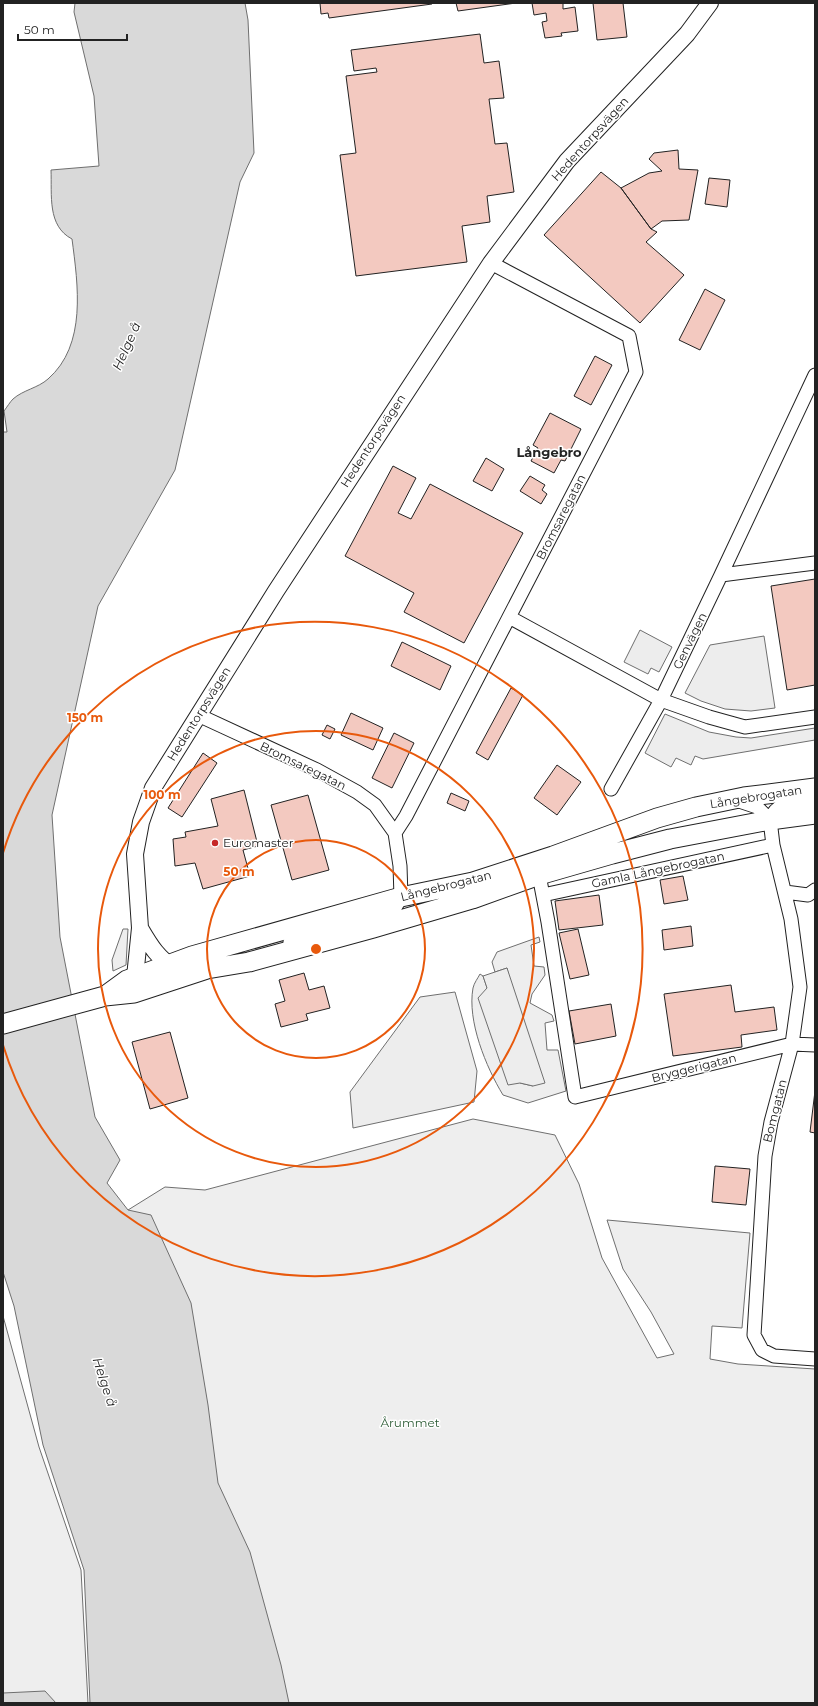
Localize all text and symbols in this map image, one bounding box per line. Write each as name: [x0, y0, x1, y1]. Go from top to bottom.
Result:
scale bar: [18, 16, 127, 42]
text: 50 m: [24, 22, 55, 37]
street label: Hedentorpsvägen: [548, 93, 631, 184]
water label: Helge å: [108, 319, 144, 373]
street label: Hedentorpsvägen: [337, 391, 408, 490]
district label: Långebro: [516, 444, 582, 460]
street label: Bromsaregatan: [533, 472, 589, 562]
street label: Genvägen: [669, 610, 710, 672]
street label: Hedentorpsvägen: [164, 664, 234, 764]
text: 150 m: [67, 710, 103, 725]
street label: Bromsaregatan: [258, 738, 349, 793]
street label: Långebrogatan: [709, 782, 803, 811]
text: 100 m: [144, 787, 180, 802]
place label: Euromaster: [223, 835, 294, 850]
marker: Euromaster: [210, 838, 220, 848]
street label: Gamla Långebrogatan: [590, 848, 726, 891]
text: 50 m: [223, 864, 255, 879]
street label: Långebrogatan: [399, 867, 493, 904]
centre of rings: [309, 942, 323, 956]
street label: Bryggerigatan: [650, 1050, 738, 1085]
street label: Bomgatan: [759, 1078, 790, 1144]
water label: Helge å: [90, 1355, 121, 1409]
park label: Årummet: [380, 1415, 440, 1430]

